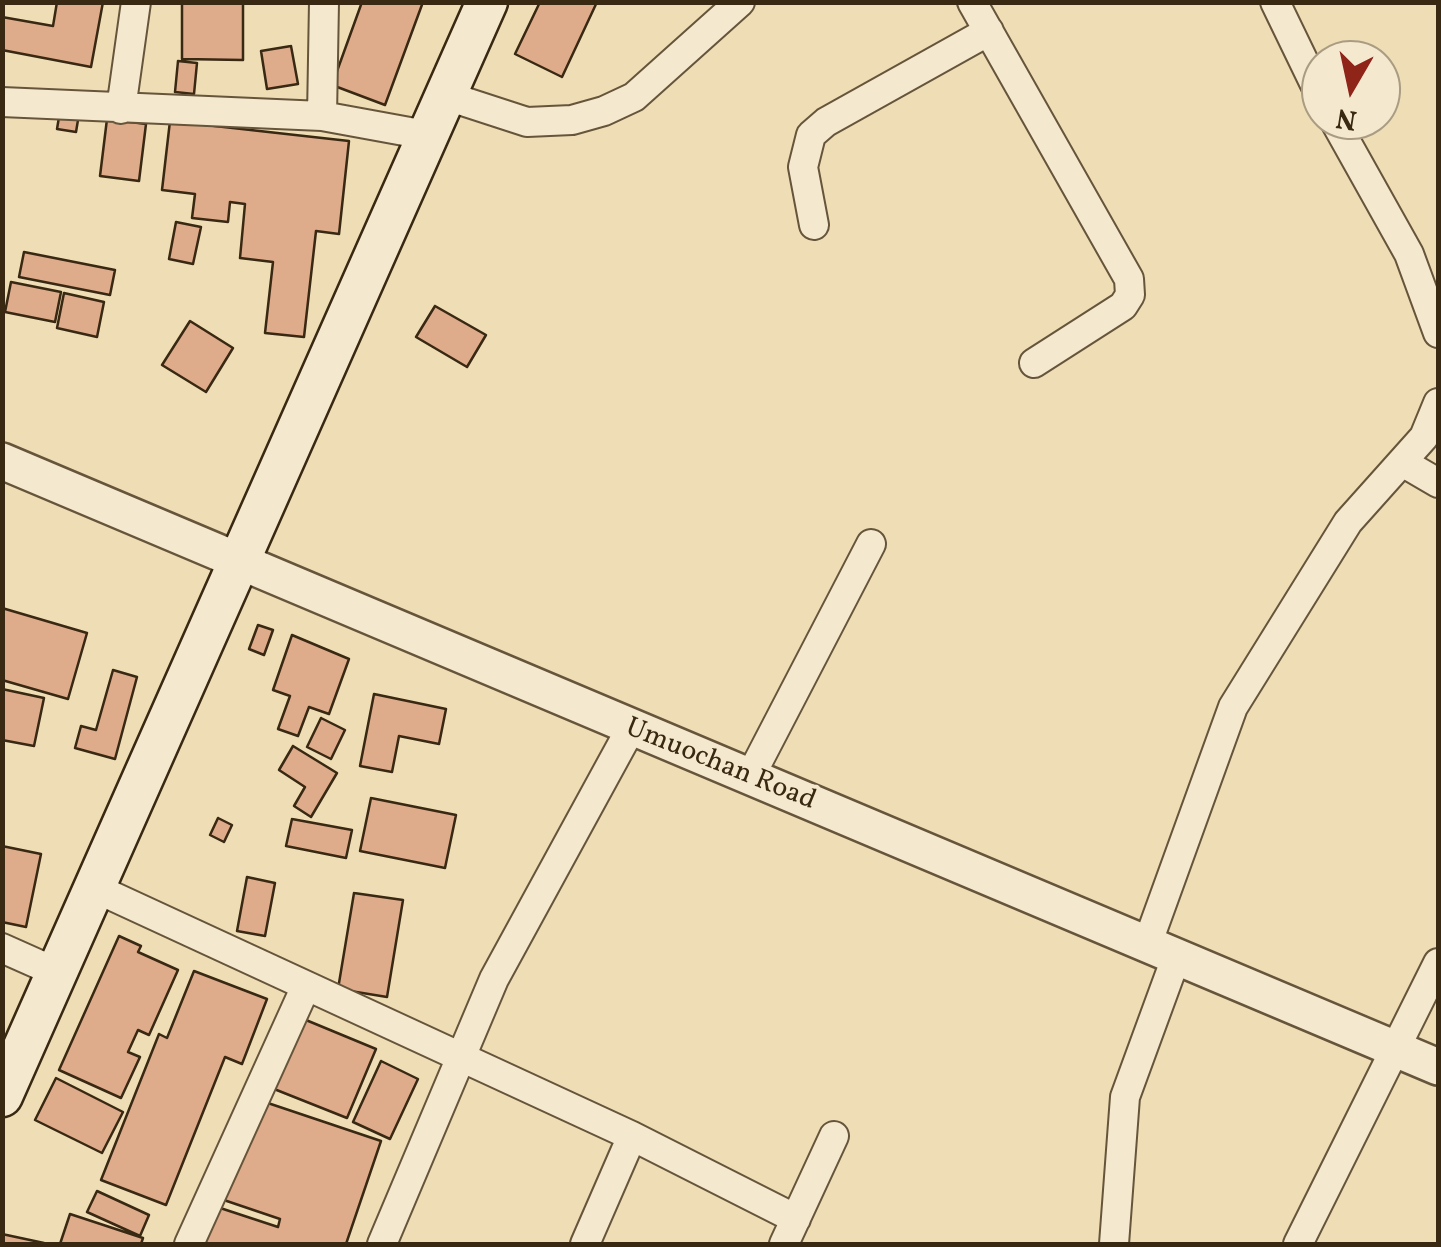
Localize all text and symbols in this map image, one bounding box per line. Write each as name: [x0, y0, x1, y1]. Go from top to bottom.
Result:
north arrow: [1301, 40, 1401, 140]
text: N: [1333, 97, 1360, 139]
street label: Umuochan Road: [620, 713, 820, 819]

